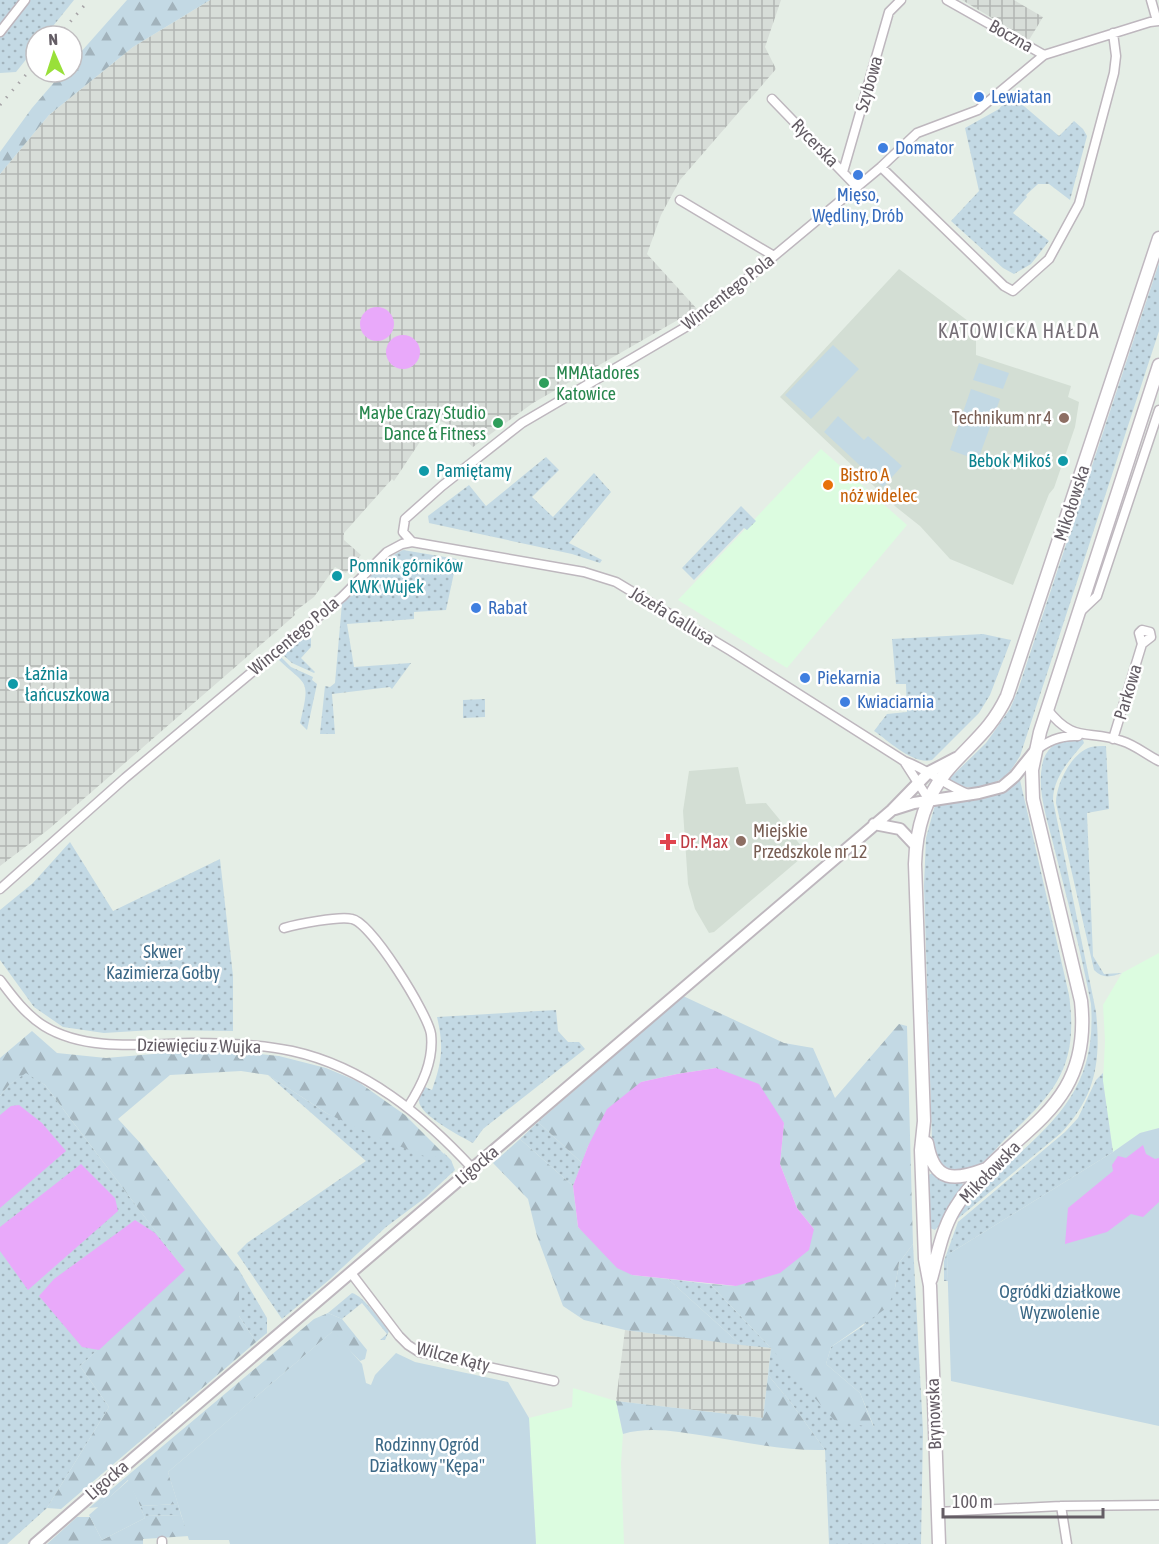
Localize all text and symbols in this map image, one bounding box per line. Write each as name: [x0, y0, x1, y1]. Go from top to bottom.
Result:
street label: Boczna: [985, 15, 1037, 56]
north arrow: [24, 24, 84, 84]
text: N: [48, 30, 58, 48]
street label: Szybowa: [851, 53, 886, 114]
place label: Lewiatan: [991, 86, 1052, 107]
marker: Lewiatan: [972, 90, 986, 104]
street label: Rycerska: [787, 114, 843, 171]
place label: Domator: [895, 137, 954, 158]
marker: Domator: [876, 141, 890, 155]
marker: Mięso, Wędliny, Drób: [851, 168, 865, 182]
place label: Mięso, Wędliny, Drób: [812, 184, 904, 226]
street label: Wincentego Pola: [677, 249, 778, 334]
district label: KATOWICKA HAŁDA: [938, 319, 1100, 342]
place label: MMAtadores Katowice: [556, 362, 639, 404]
marker: MMAtadores Katowice: [537, 376, 551, 390]
place label: Maybe Crazy Studio Dance & Fitness: [359, 402, 486, 444]
place label: Technikum nr 4: [952, 407, 1052, 428]
marker: Technikum nr 4: [1057, 411, 1071, 425]
marker: Maybe Crazy Studio Dance & Fitness: [491, 416, 505, 430]
place label: Bebok Mikoś: [968, 450, 1051, 471]
marker: Bebok Mikoś: [1056, 454, 1070, 468]
place label: Pamiętamy: [436, 460, 512, 481]
street label: Mikołowska: [1049, 462, 1094, 543]
marker: Pamiętamy: [417, 464, 431, 478]
place label: Bistro A nóż widelec: [840, 464, 917, 506]
marker: Bistro A nóż widelec: [821, 478, 835, 492]
place label: Pomnik górników KWK Wujek: [349, 555, 463, 597]
marker: Pomnik górników KWK Wujek: [330, 569, 344, 583]
street label: Józefa Gallusa: [626, 582, 718, 649]
street label: Wincentego Pola: [244, 592, 343, 679]
place label: Rabat: [488, 597, 527, 618]
marker: Rabat: [469, 601, 483, 615]
street label: Parkowa: [1109, 662, 1146, 722]
place label: Łaźnia łańcuszkowa: [25, 663, 110, 705]
place label: Piekarnia: [817, 667, 881, 688]
marker: Piekarnia: [798, 671, 812, 685]
marker: Łaźnia łańcuszkowa: [6, 677, 20, 691]
place label: Kwiaciarnia: [857, 691, 934, 712]
marker: Kwiaciarnia: [838, 695, 852, 709]
place label: Miejskie Przedszkole nr 12: [753, 820, 868, 862]
place label: Dr. Max: [680, 831, 728, 852]
marker: Miejskie Przedszkole nr 12: [734, 834, 748, 848]
marker: Dr. Max: [661, 835, 675, 849]
park label: Skwer Kazimierza Gołby: [106, 941, 220, 983]
street label: Dziewięciu z Wujka: [137, 1034, 261, 1057]
street label: Mikołowska: [955, 1136, 1024, 1207]
street label: Ligocka: [451, 1141, 503, 1189]
park label: Ogródki działkowe Wyzwolenie: [999, 1281, 1121, 1323]
street label: Wilcze Kąty: [414, 1337, 492, 1376]
street label: Brynowska: [922, 1378, 945, 1450]
park label: Rodzinny Ogród Działkowy "Kępa": [369, 1434, 485, 1476]
street label: Ligocka: [81, 1455, 132, 1504]
scale bar: [943, 1481, 1104, 1519]
text: 100 m: [952, 1491, 993, 1512]

